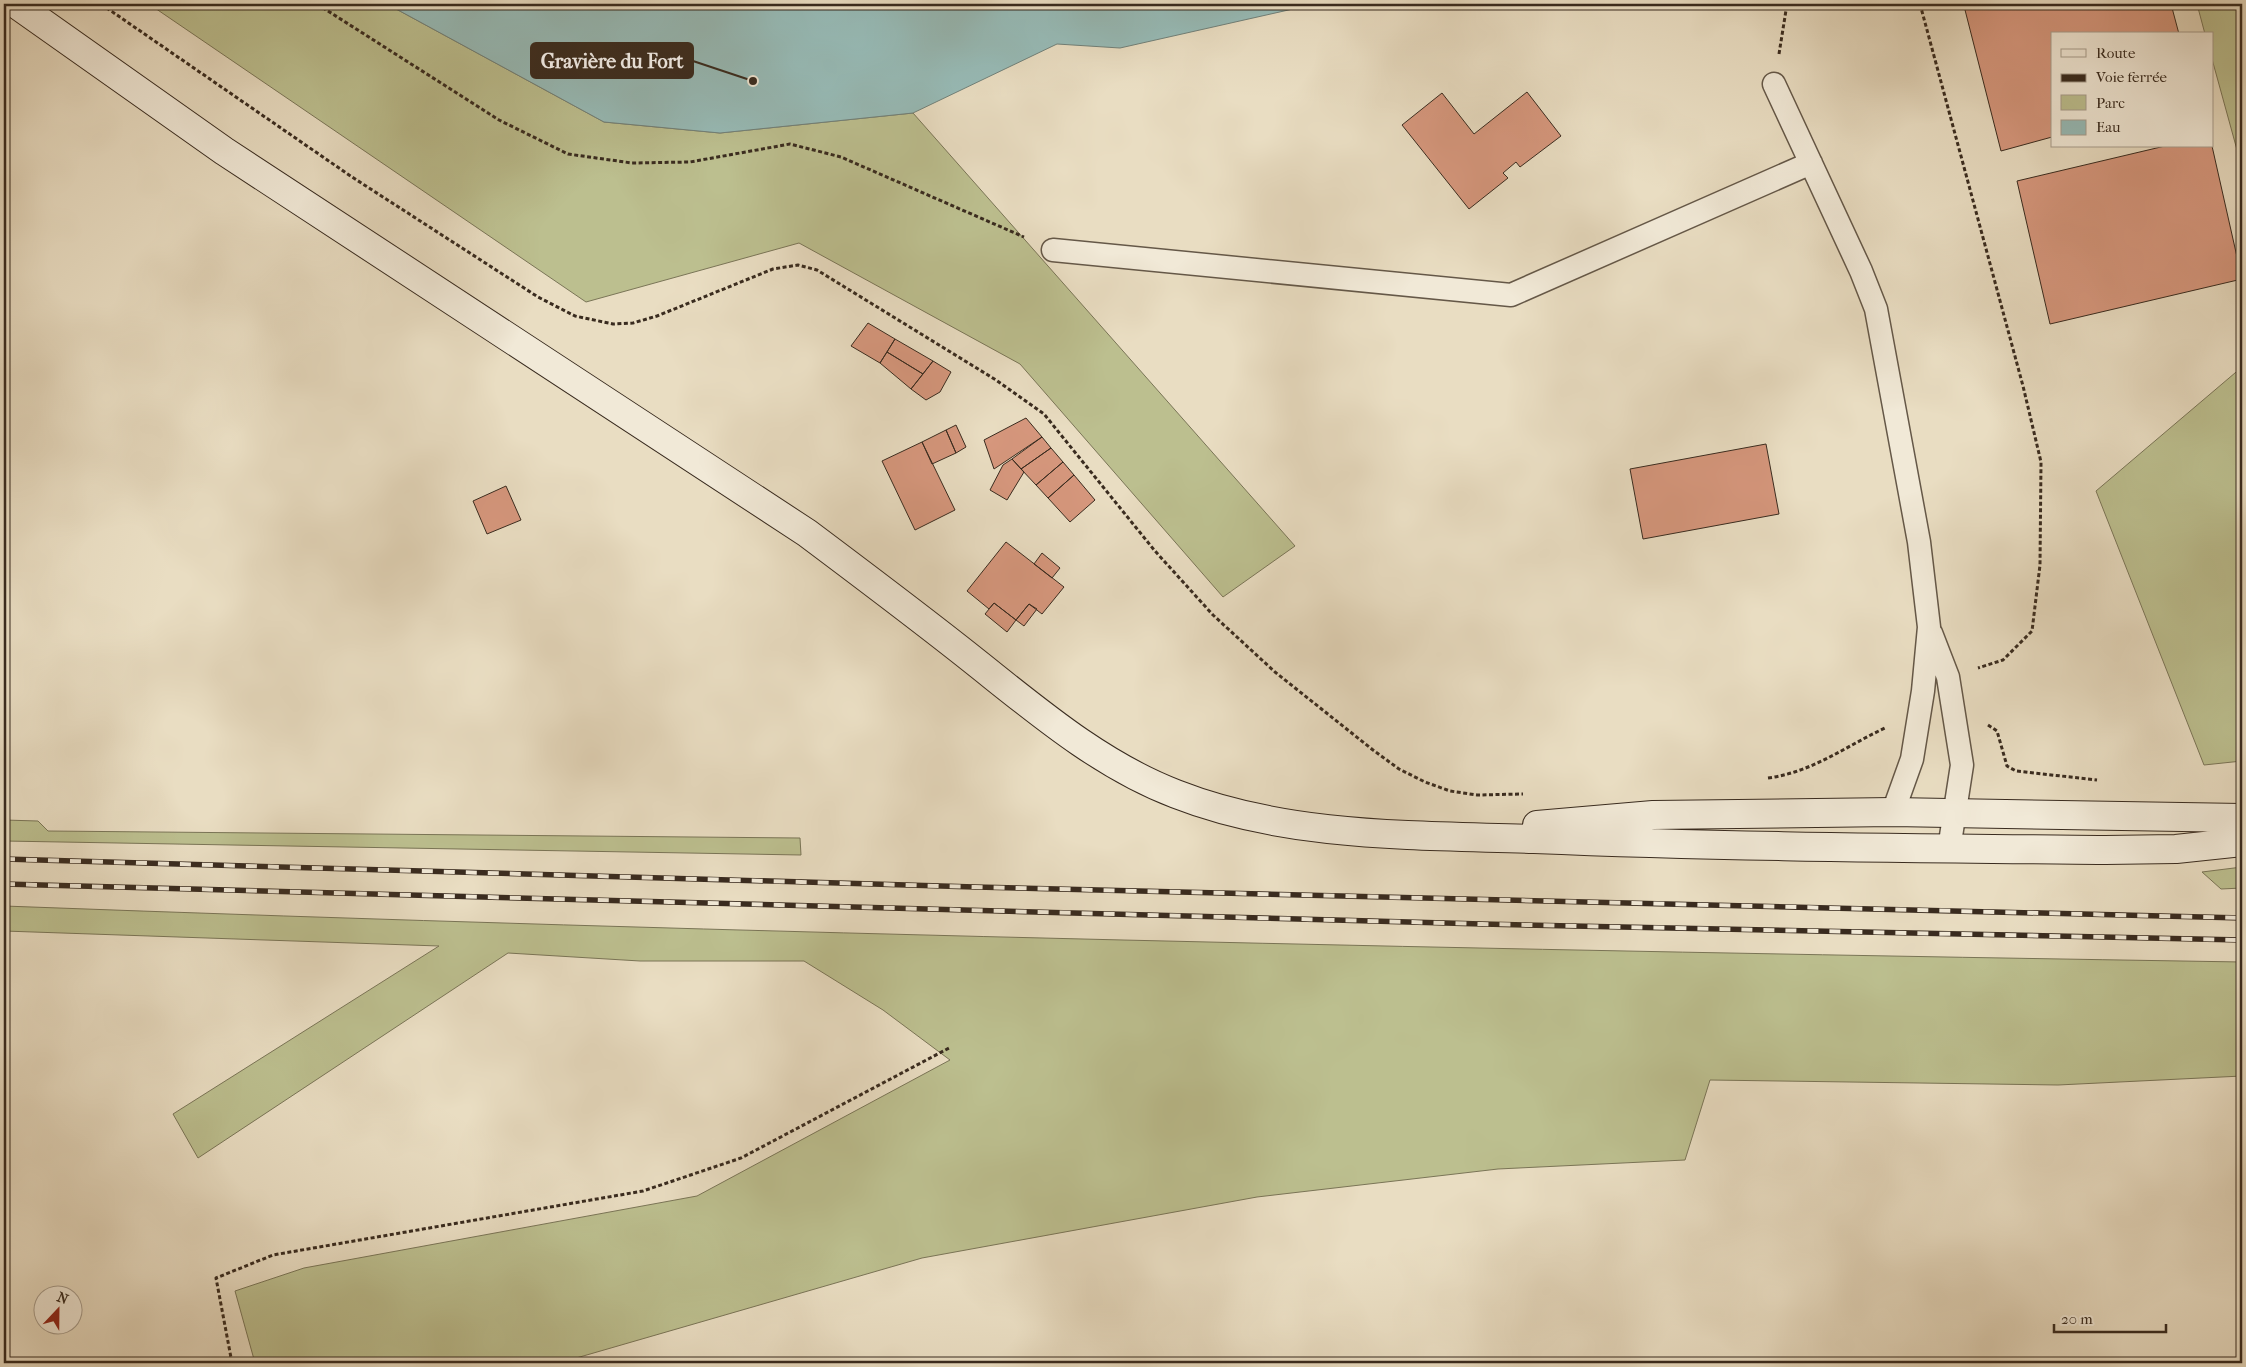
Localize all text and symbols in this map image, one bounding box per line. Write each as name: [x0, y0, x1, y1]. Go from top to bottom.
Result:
legend: [2051, 32, 2214, 148]
callout: Gravière du Fort: [531, 43, 693, 78]
text: Route: [2096, 44, 2136, 62]
text: Gravière du Fort: [541, 50, 684, 73]
text: Voie ferrée: [2095, 68, 2168, 86]
text: Parc: [2096, 94, 2125, 112]
text: Eau: [2096, 118, 2121, 136]
north arrow: [32, 1284, 82, 1334]
text: N: [55, 1289, 71, 1308]
scale bar: [2054, 1302, 2166, 1334]
text: 20 m: [2061, 1310, 2093, 1328]

